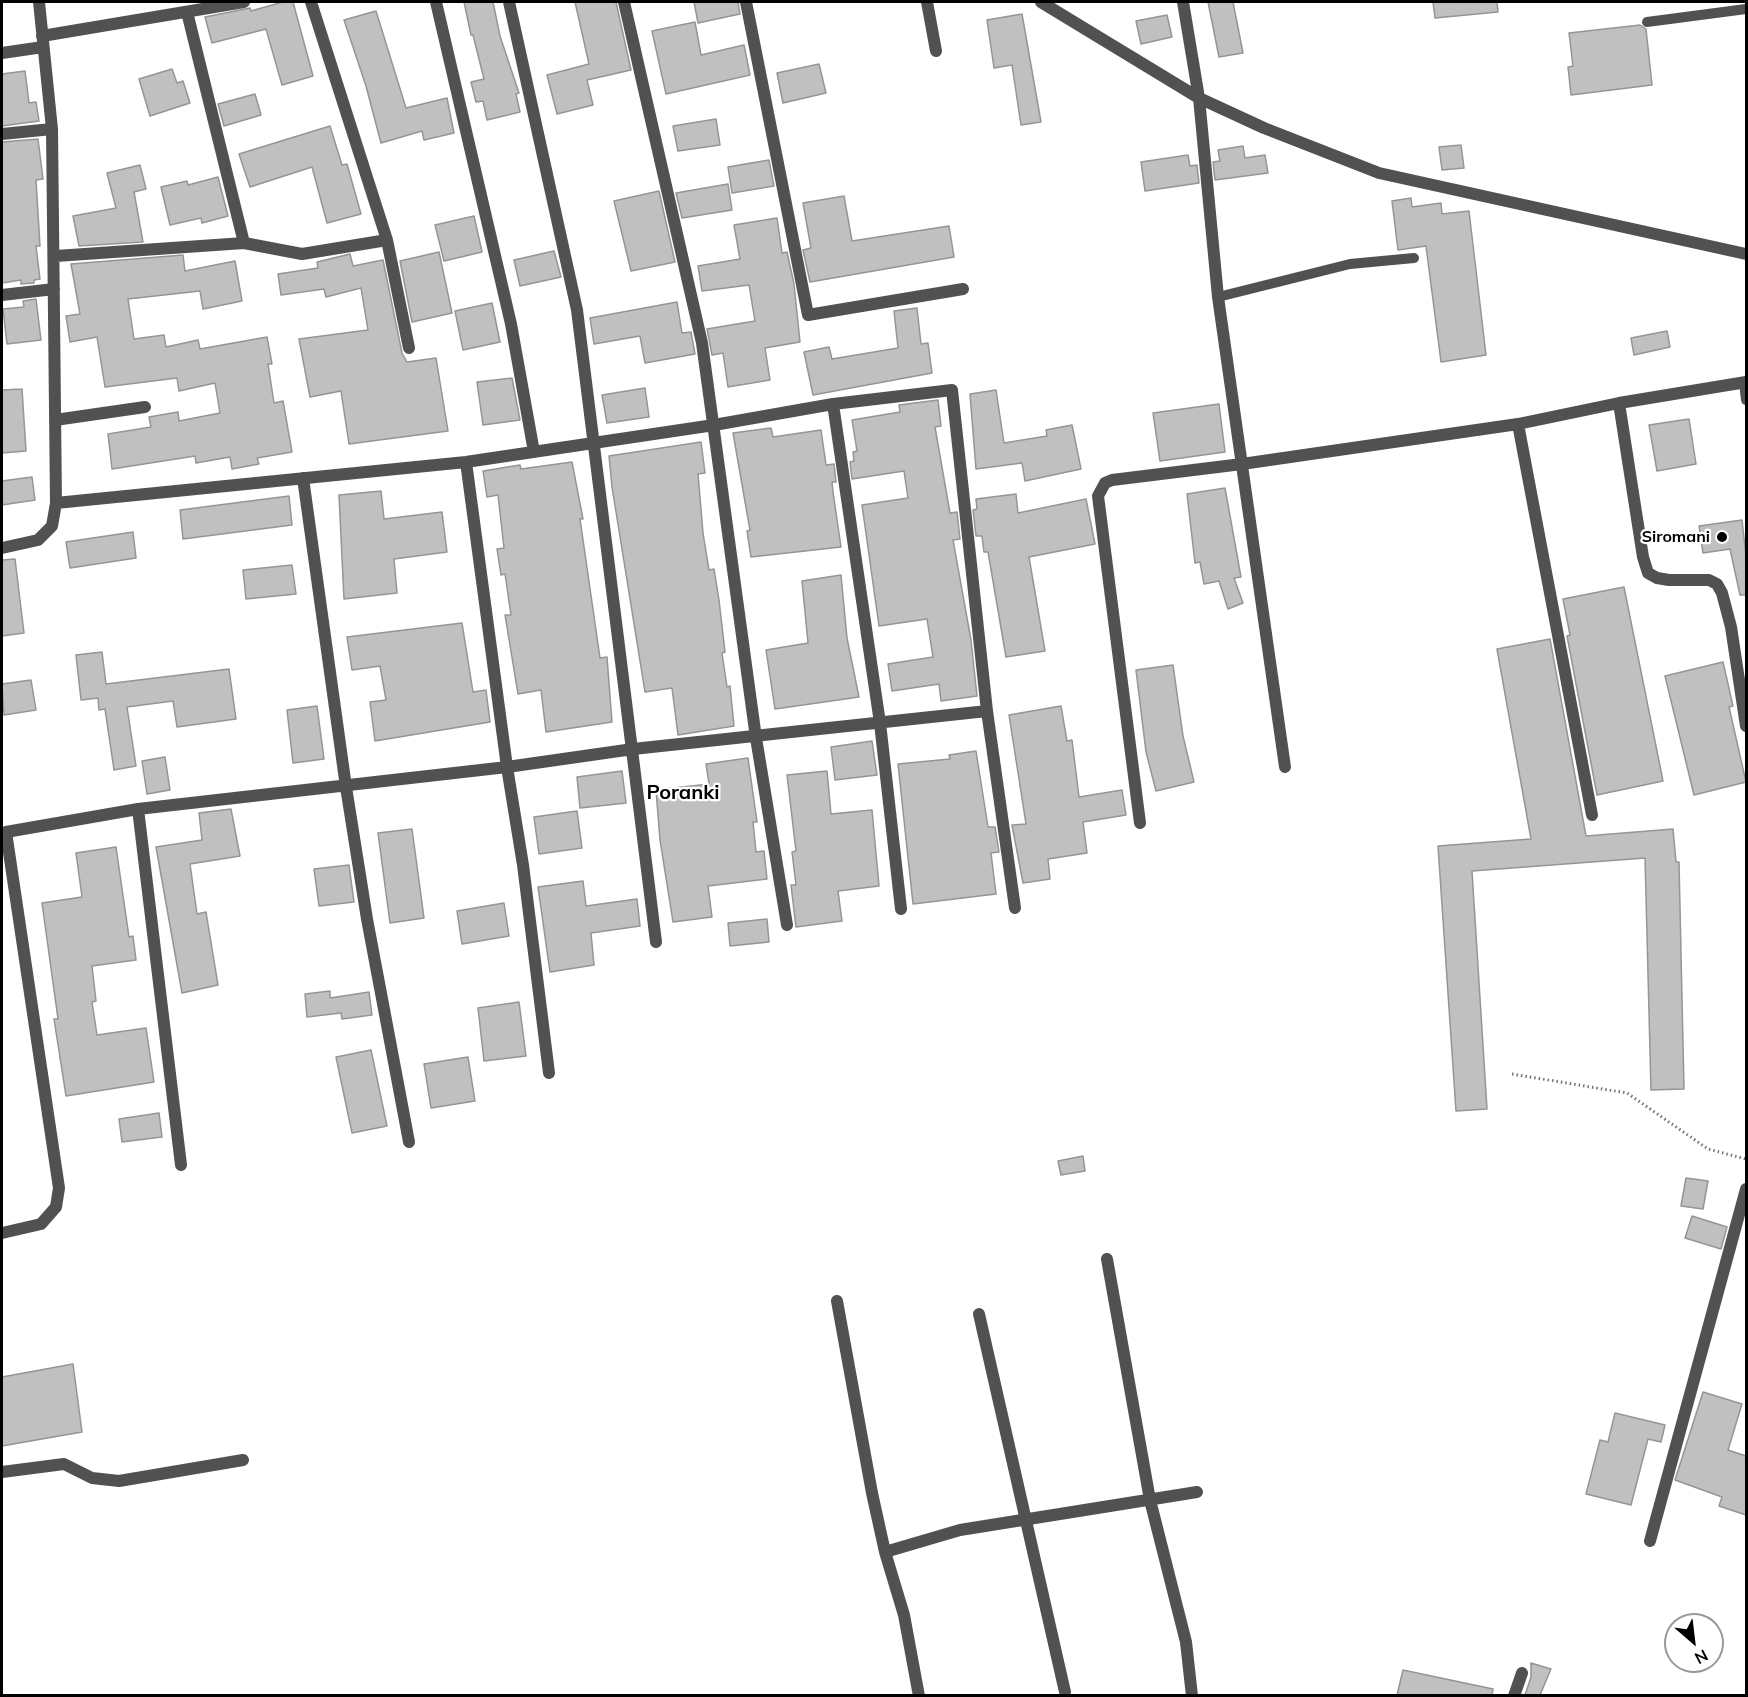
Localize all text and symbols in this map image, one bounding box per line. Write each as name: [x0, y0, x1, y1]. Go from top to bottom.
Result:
place label: Siromani: [1642, 527, 1710, 547]
marker: Siromani: [1715, 530, 1729, 544]
district label: Poranki: [646, 781, 720, 805]
north arrow: [1664, 1613, 1724, 1673]
text: N: [1691, 1645, 1712, 1669]

